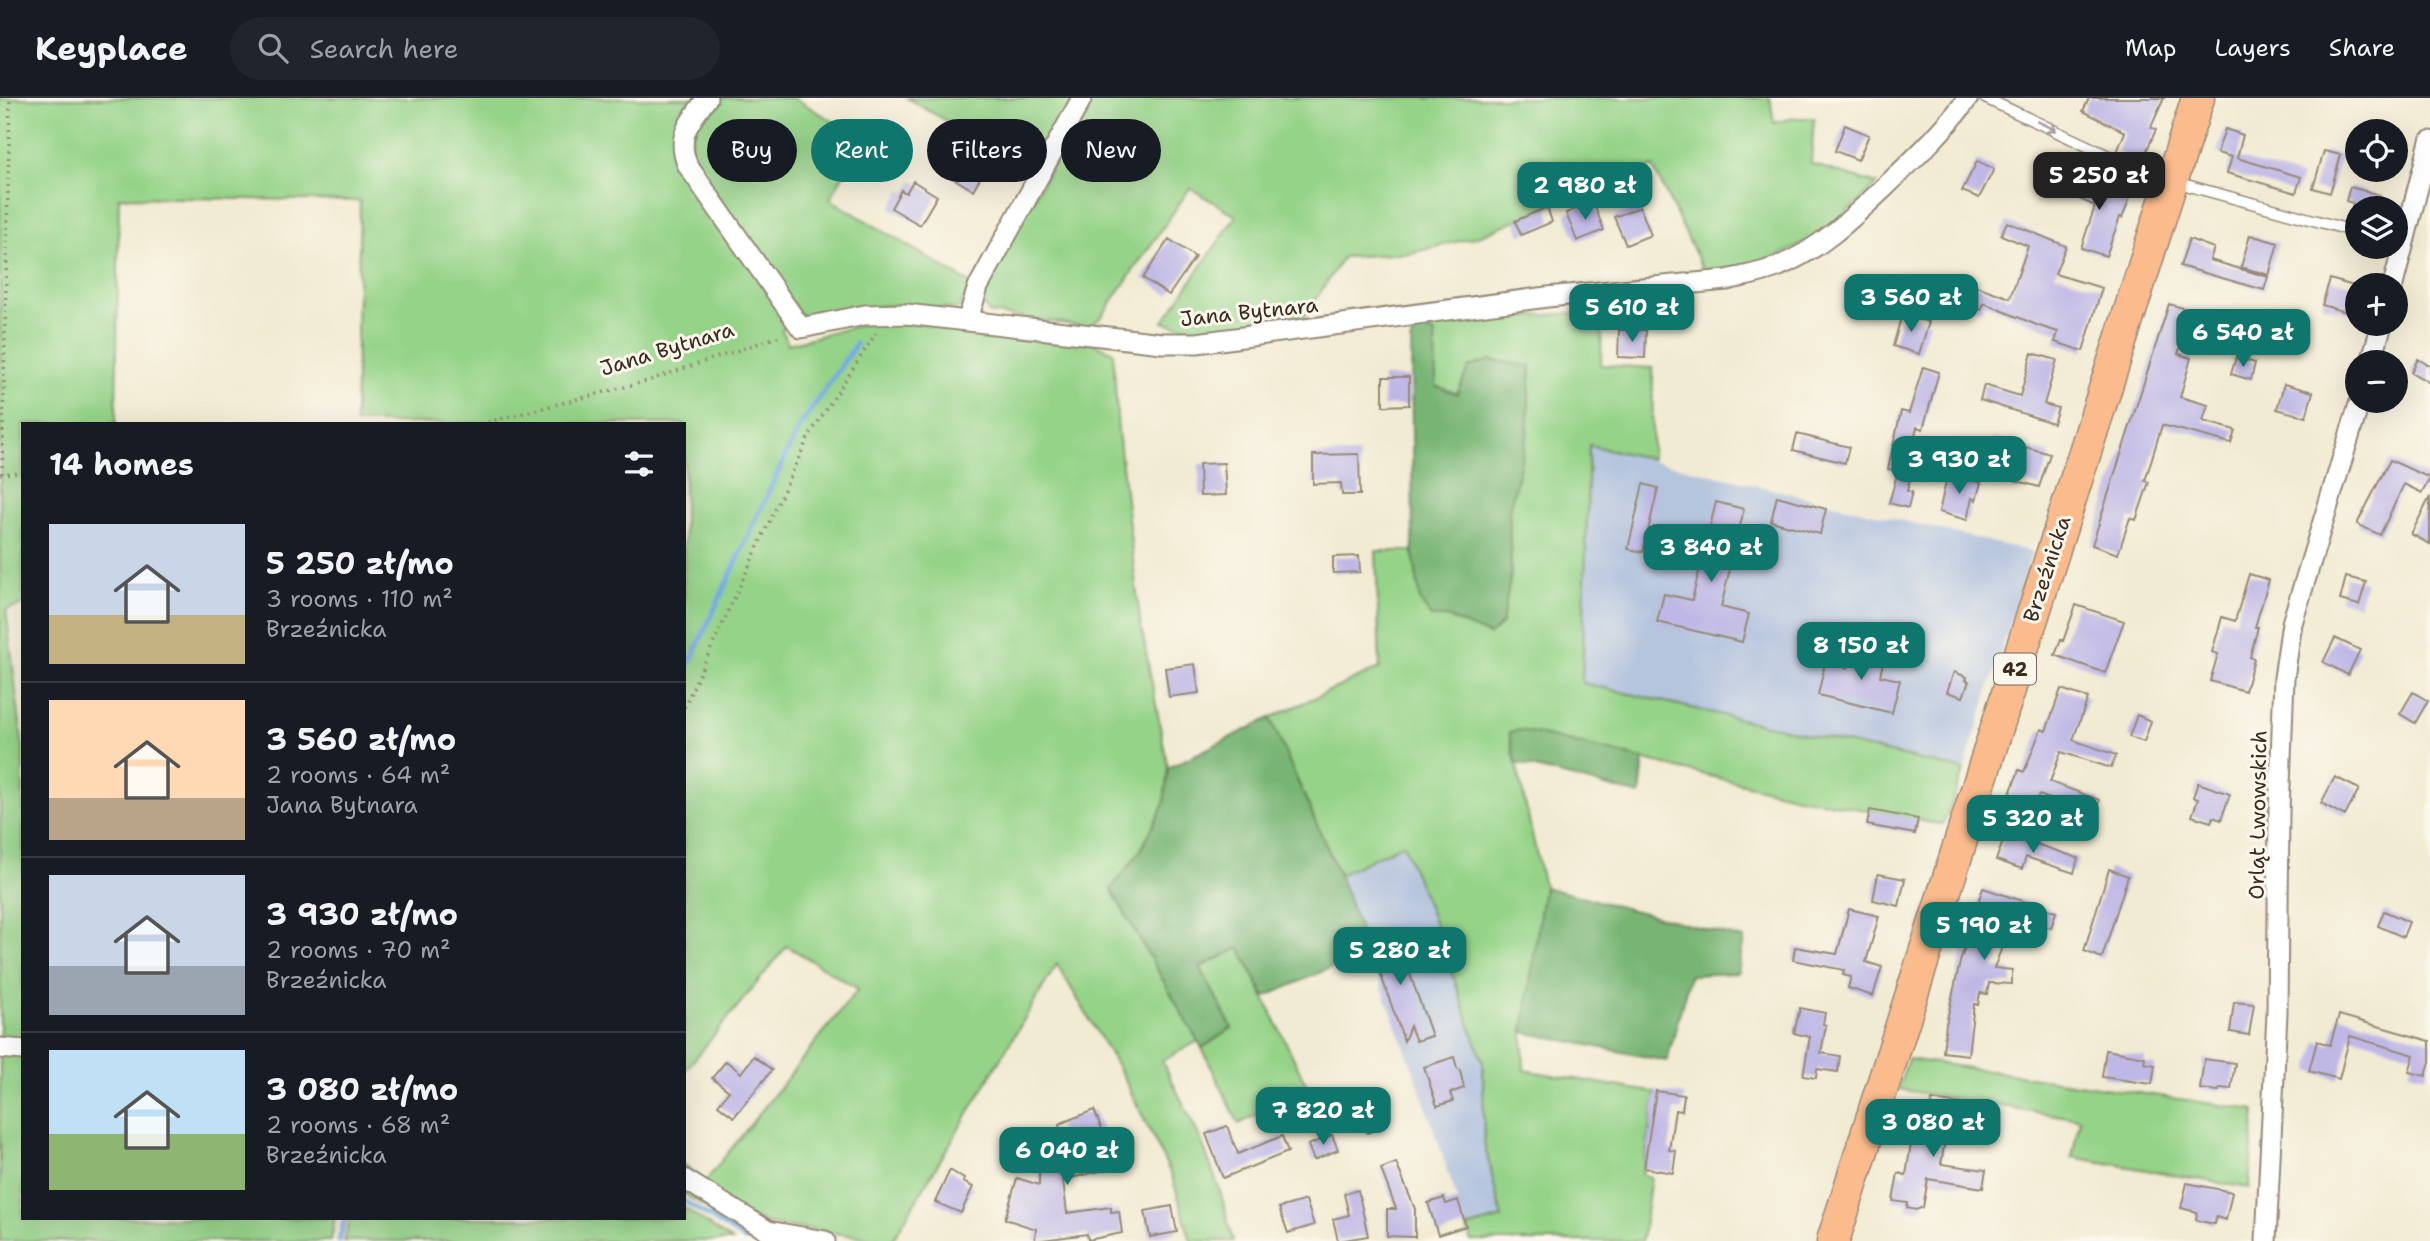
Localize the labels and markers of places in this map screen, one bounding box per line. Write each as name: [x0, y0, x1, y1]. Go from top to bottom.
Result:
pin: 5 250 zł: [2027, 152, 2171, 212]
pin: 2 980 zł: [1513, 162, 1657, 222]
pin: 3 560 zł: [1839, 274, 1983, 334]
pin: 5 610 zł: [1560, 285, 1704, 344]
pin: 6 540 zł: [2171, 310, 2315, 369]
pin: 3 930 zł: [1887, 436, 2031, 496]
pin: 3 840 zł: [1639, 524, 1783, 584]
pin: 8 150 zł: [1789, 622, 1933, 682]
pin: 5 320 zł: [1961, 796, 2105, 855]
pin: 5 190 zł: [1912, 902, 2056, 962]
pin: 5 280 zł: [1328, 928, 1472, 987]
pin: 7 820 zł: [1251, 1088, 1395, 1147]
pin: 3 080 zł: [1861, 1100, 2005, 1159]
pin: 6 040 zł: [995, 1128, 1139, 1187]

